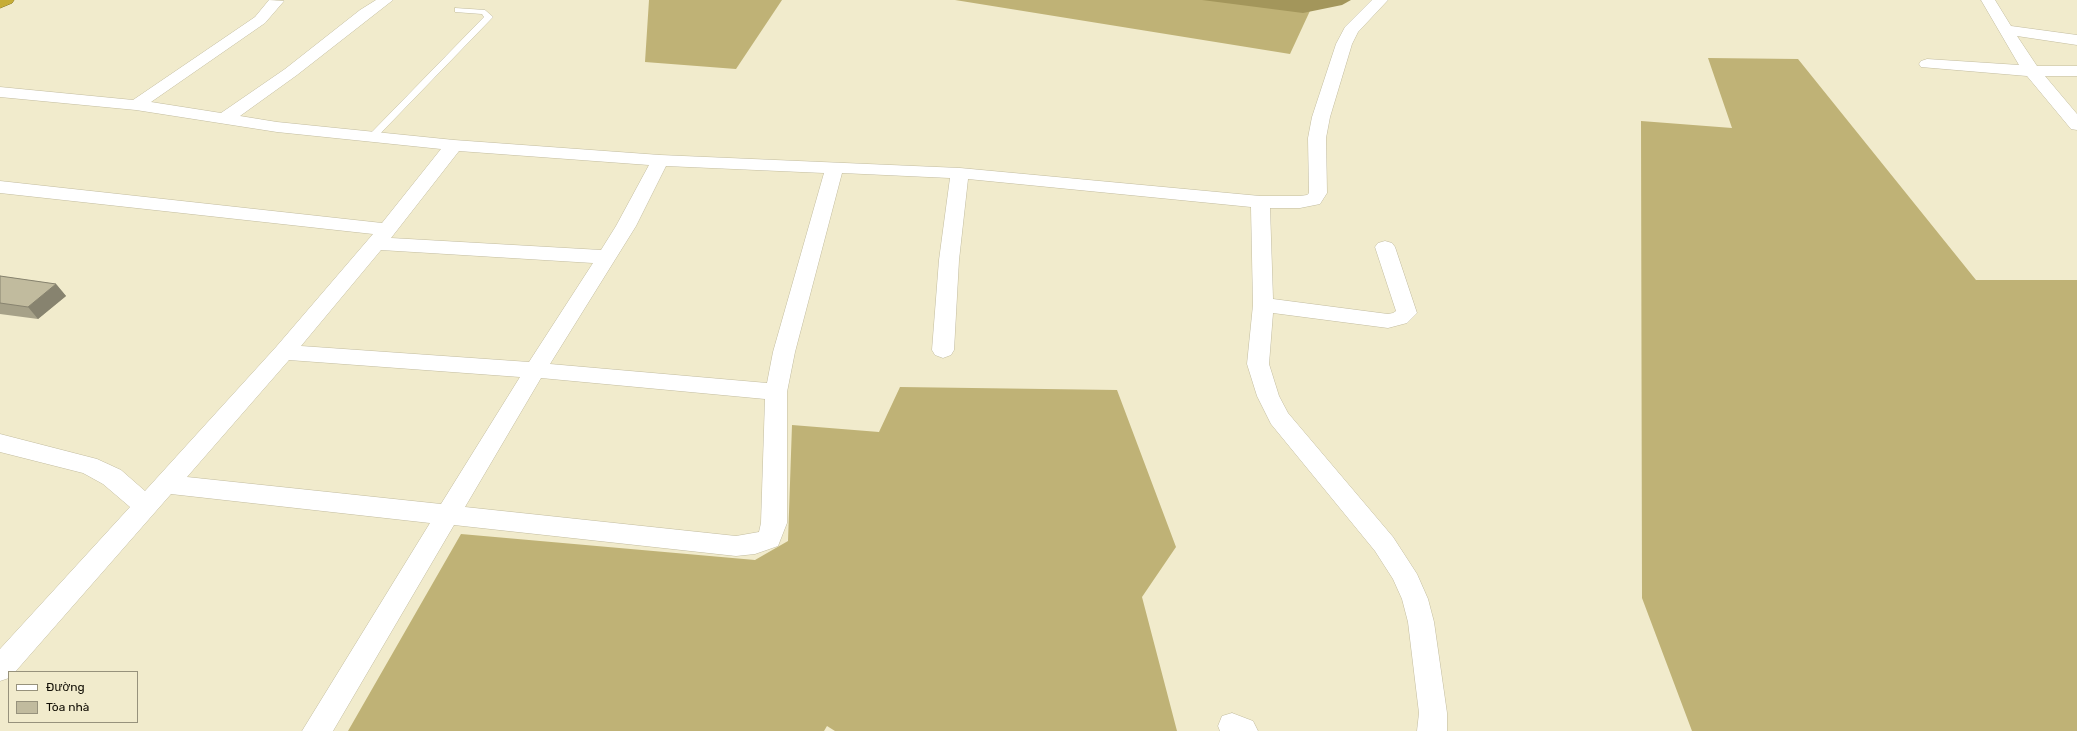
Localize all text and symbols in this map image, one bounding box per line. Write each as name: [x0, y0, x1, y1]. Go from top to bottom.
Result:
legend: [8, 671, 138, 723]
text: Đường: [46, 680, 85, 694]
text: Tòa nhà: [46, 700, 89, 714]

